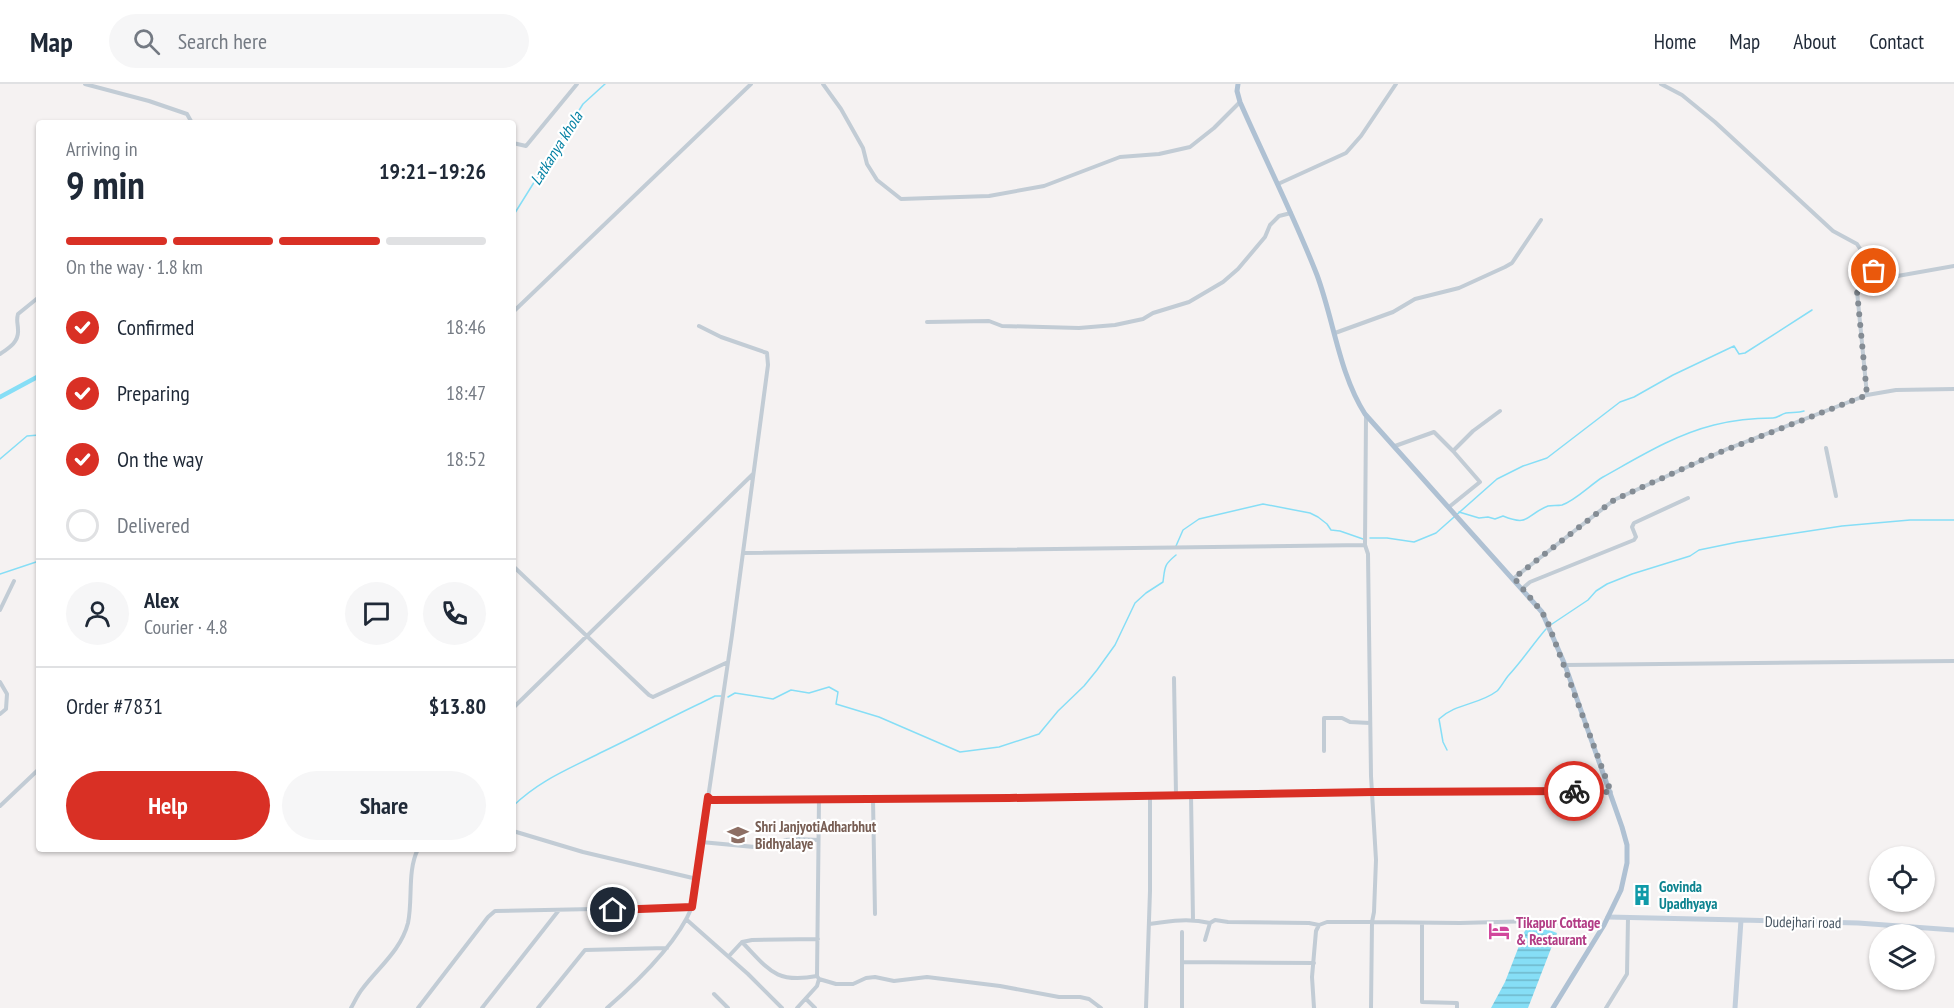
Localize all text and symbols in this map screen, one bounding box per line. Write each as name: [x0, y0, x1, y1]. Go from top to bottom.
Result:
search box: [109, 14, 529, 68]
text: Map: [30, 23, 73, 60]
icon: search: [130, 25, 163, 58]
text: Search here: [178, 27, 267, 55]
text: Home: [1654, 28, 1696, 55]
text: Map: [1729, 28, 1760, 55]
text: About: [1793, 28, 1836, 55]
text: Contact: [1869, 28, 1924, 55]
water label: Latkanya khola: [526, 106, 587, 188]
text: Arriving in: [66, 136, 138, 162]
text: 19:21–19:26: [379, 157, 486, 185]
text: 9 min: [66, 159, 145, 210]
pin: [1848, 245, 1899, 296]
text: On the way · 1.8 km: [66, 254, 203, 280]
icon: bag: [1857, 254, 1890, 287]
icon: check: [66, 311, 99, 344]
text: Confirmed: [117, 313, 194, 341]
text: 18:46: [446, 314, 486, 340]
icon: check: [66, 377, 99, 410]
text: Preparing: [117, 379, 190, 407]
text: 18:47: [446, 380, 486, 406]
icon: check: [66, 443, 99, 476]
text: On the way: [117, 445, 203, 473]
text: 18:52: [446, 446, 486, 472]
text: Delivered: [117, 511, 190, 539]
button: person: [66, 582, 129, 645]
button: chat: [345, 582, 408, 645]
button: phone: [423, 582, 486, 645]
text: Alex: [144, 586, 179, 614]
text: Courier · 4.8: [144, 614, 228, 640]
text: Order #7831: [66, 692, 163, 720]
text: $13.80: [429, 692, 486, 720]
courier: [1544, 761, 1604, 821]
button: Help: [66, 771, 270, 840]
button: Share: [282, 771, 486, 840]
icon: bike: [1558, 775, 1591, 808]
place label: Shri JanjyotiAdharbhut Bidhyalaye: [755, 817, 877, 853]
school or university icon: Shri JanjyotiAdharbhut Bidhyalaye: [726, 823, 750, 847]
map controls: [1869, 846, 1935, 990]
button: locate: [1869, 846, 1935, 912]
place label: Govinda Upadhyaya: [1659, 877, 1717, 913]
building icon: Govinda Upadhyaya: [1630, 883, 1654, 907]
pin: [587, 884, 638, 935]
icon: home: [596, 893, 629, 926]
street label: Dudejhari road: [1765, 912, 1841, 932]
place label: Tikapur Cottage & Restaurant: [1516, 913, 1601, 949]
hotel icon: Tikapur Cottage & Restaurant: [1487, 919, 1511, 943]
button: layers: [1869, 924, 1935, 990]

